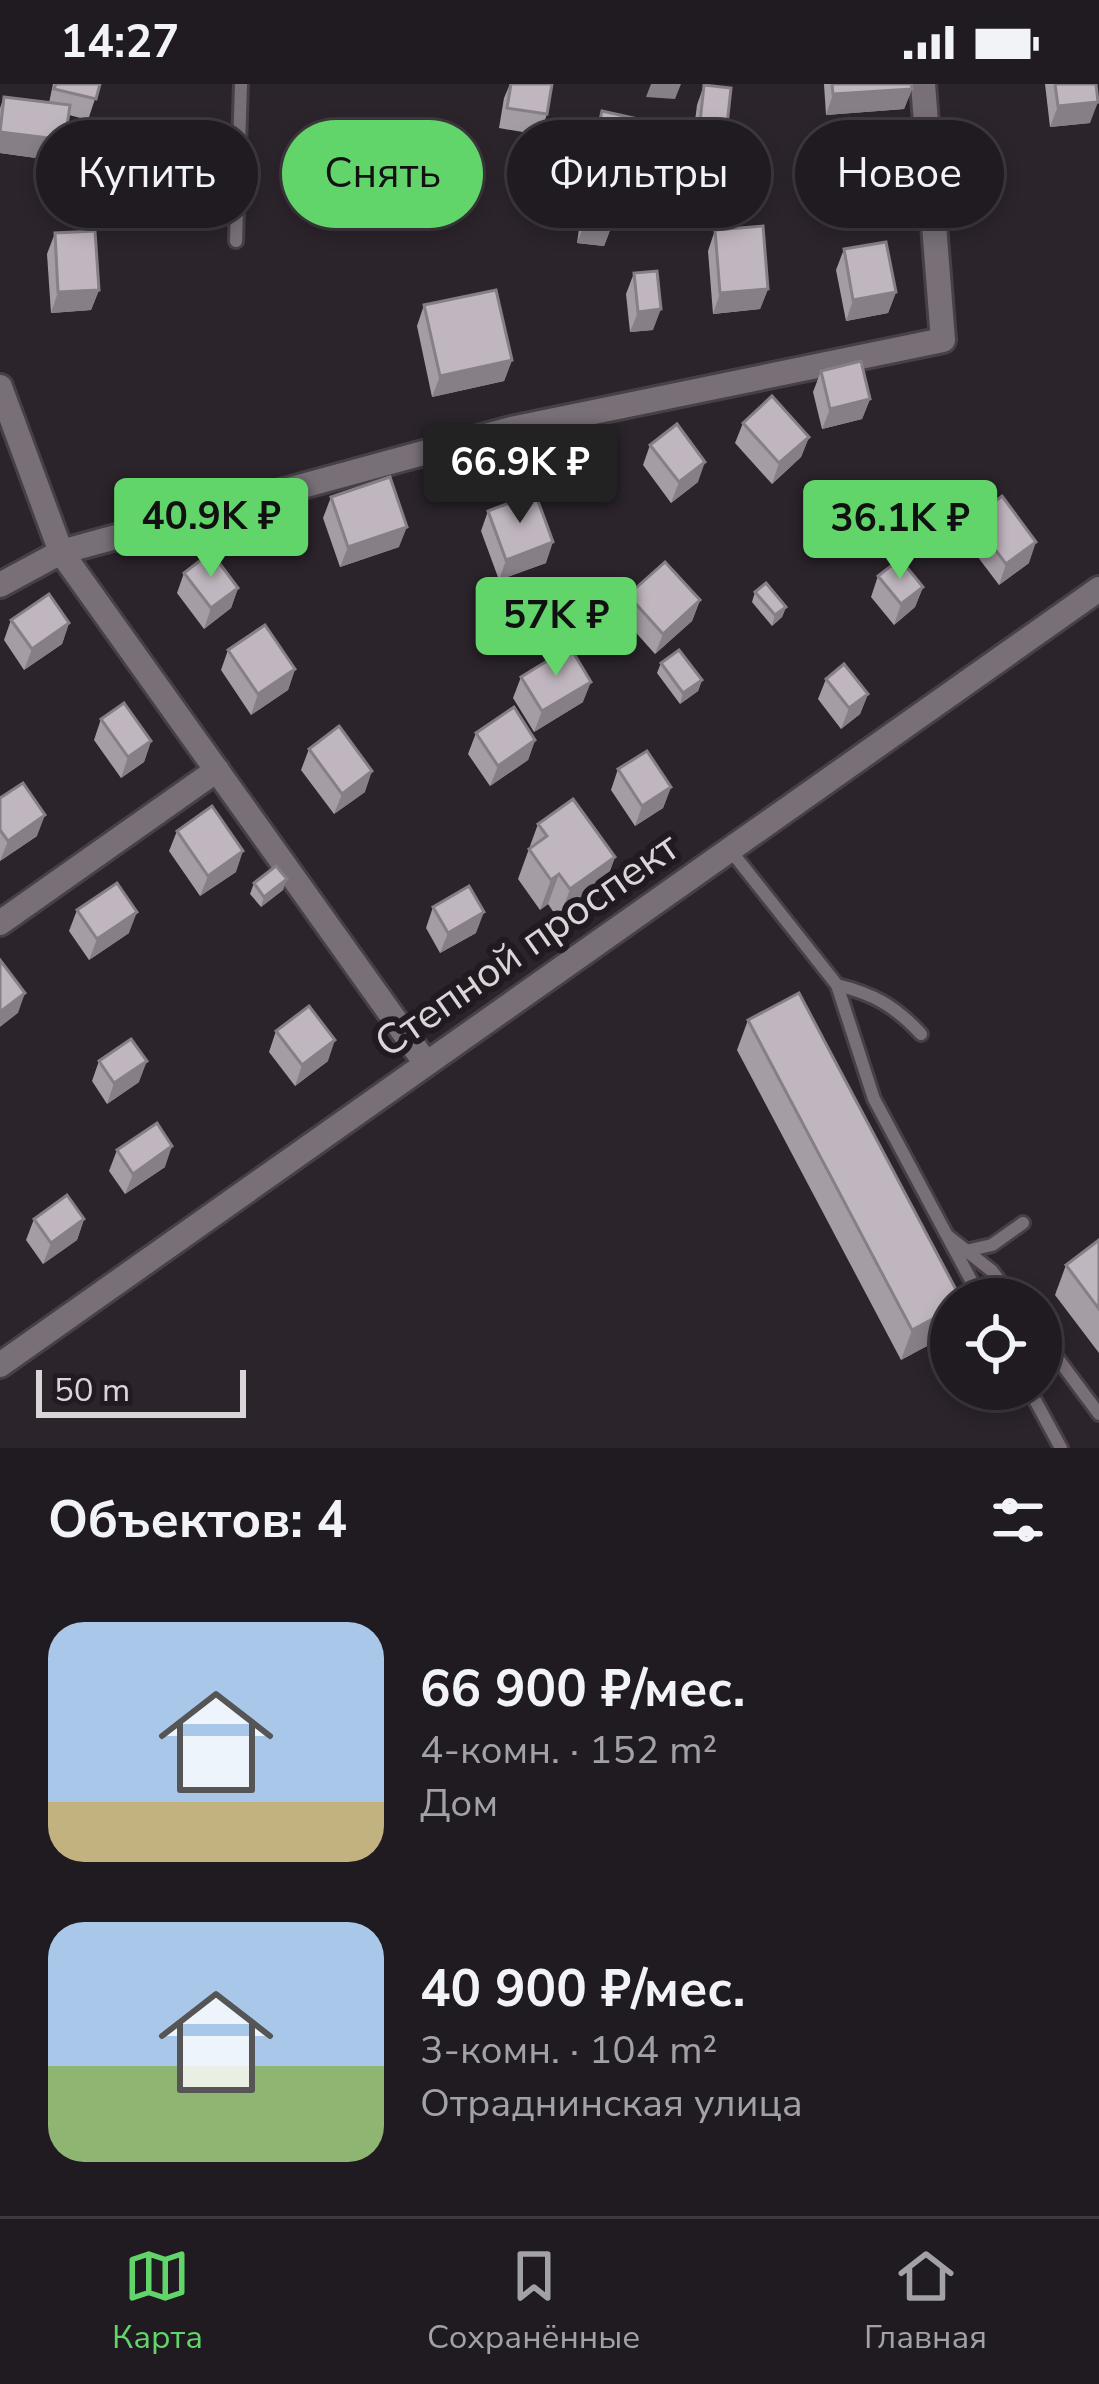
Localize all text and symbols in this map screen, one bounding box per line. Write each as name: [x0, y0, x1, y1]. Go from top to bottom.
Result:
text: 14:27: [60, 12, 179, 73]
chip: Купить: [36, 120, 258, 228]
chip: Снять: [282, 120, 483, 228]
chip: Фильтры: [507, 120, 771, 228]
chip: Новое: [795, 120, 1004, 228]
pin: 66.9K ₽: [409, 424, 631, 526]
text: 66.9K ₽: [450, 436, 590, 489]
pin: 40.9K ₽: [100, 478, 322, 580]
pin: 36.1K ₽: [789, 480, 1011, 582]
text: 40.9K ₽: [141, 490, 281, 543]
text: 36.1K ₽: [830, 492, 970, 545]
pin: 57K ₽: [472, 577, 640, 679]
text: 57K ₽: [503, 589, 609, 642]
street label: Степной проспект: [364, 819, 691, 1071]
map controls: [930, 1278, 1062, 1410]
button: locate: [930, 1278, 1062, 1410]
scale bar: [36, 1364, 246, 1417]
text: 50 m: [54, 1368, 130, 1413]
text: Объектов: 4: [48, 1485, 347, 1555]
icon: filters: [985, 1487, 1051, 1553]
text: 66 900 ₽/мес.: [420, 1654, 745, 1724]
icon: home: [144, 1670, 288, 1814]
text: 4-комн. · 152 m²: [420, 1724, 717, 1777]
text: Дом: [420, 1777, 498, 1830]
text: 40 900 ₽/мес.: [420, 1954, 745, 2024]
icon: home: [144, 1970, 288, 2114]
text: 3-комн. · 104 m²: [420, 2024, 717, 2077]
text: Отраднинская улица: [420, 2077, 803, 2130]
tab: Карта: [112, 2243, 203, 2360]
tab: Сохранённые: [427, 2243, 640, 2360]
tab: Главная: [864, 2243, 987, 2360]

